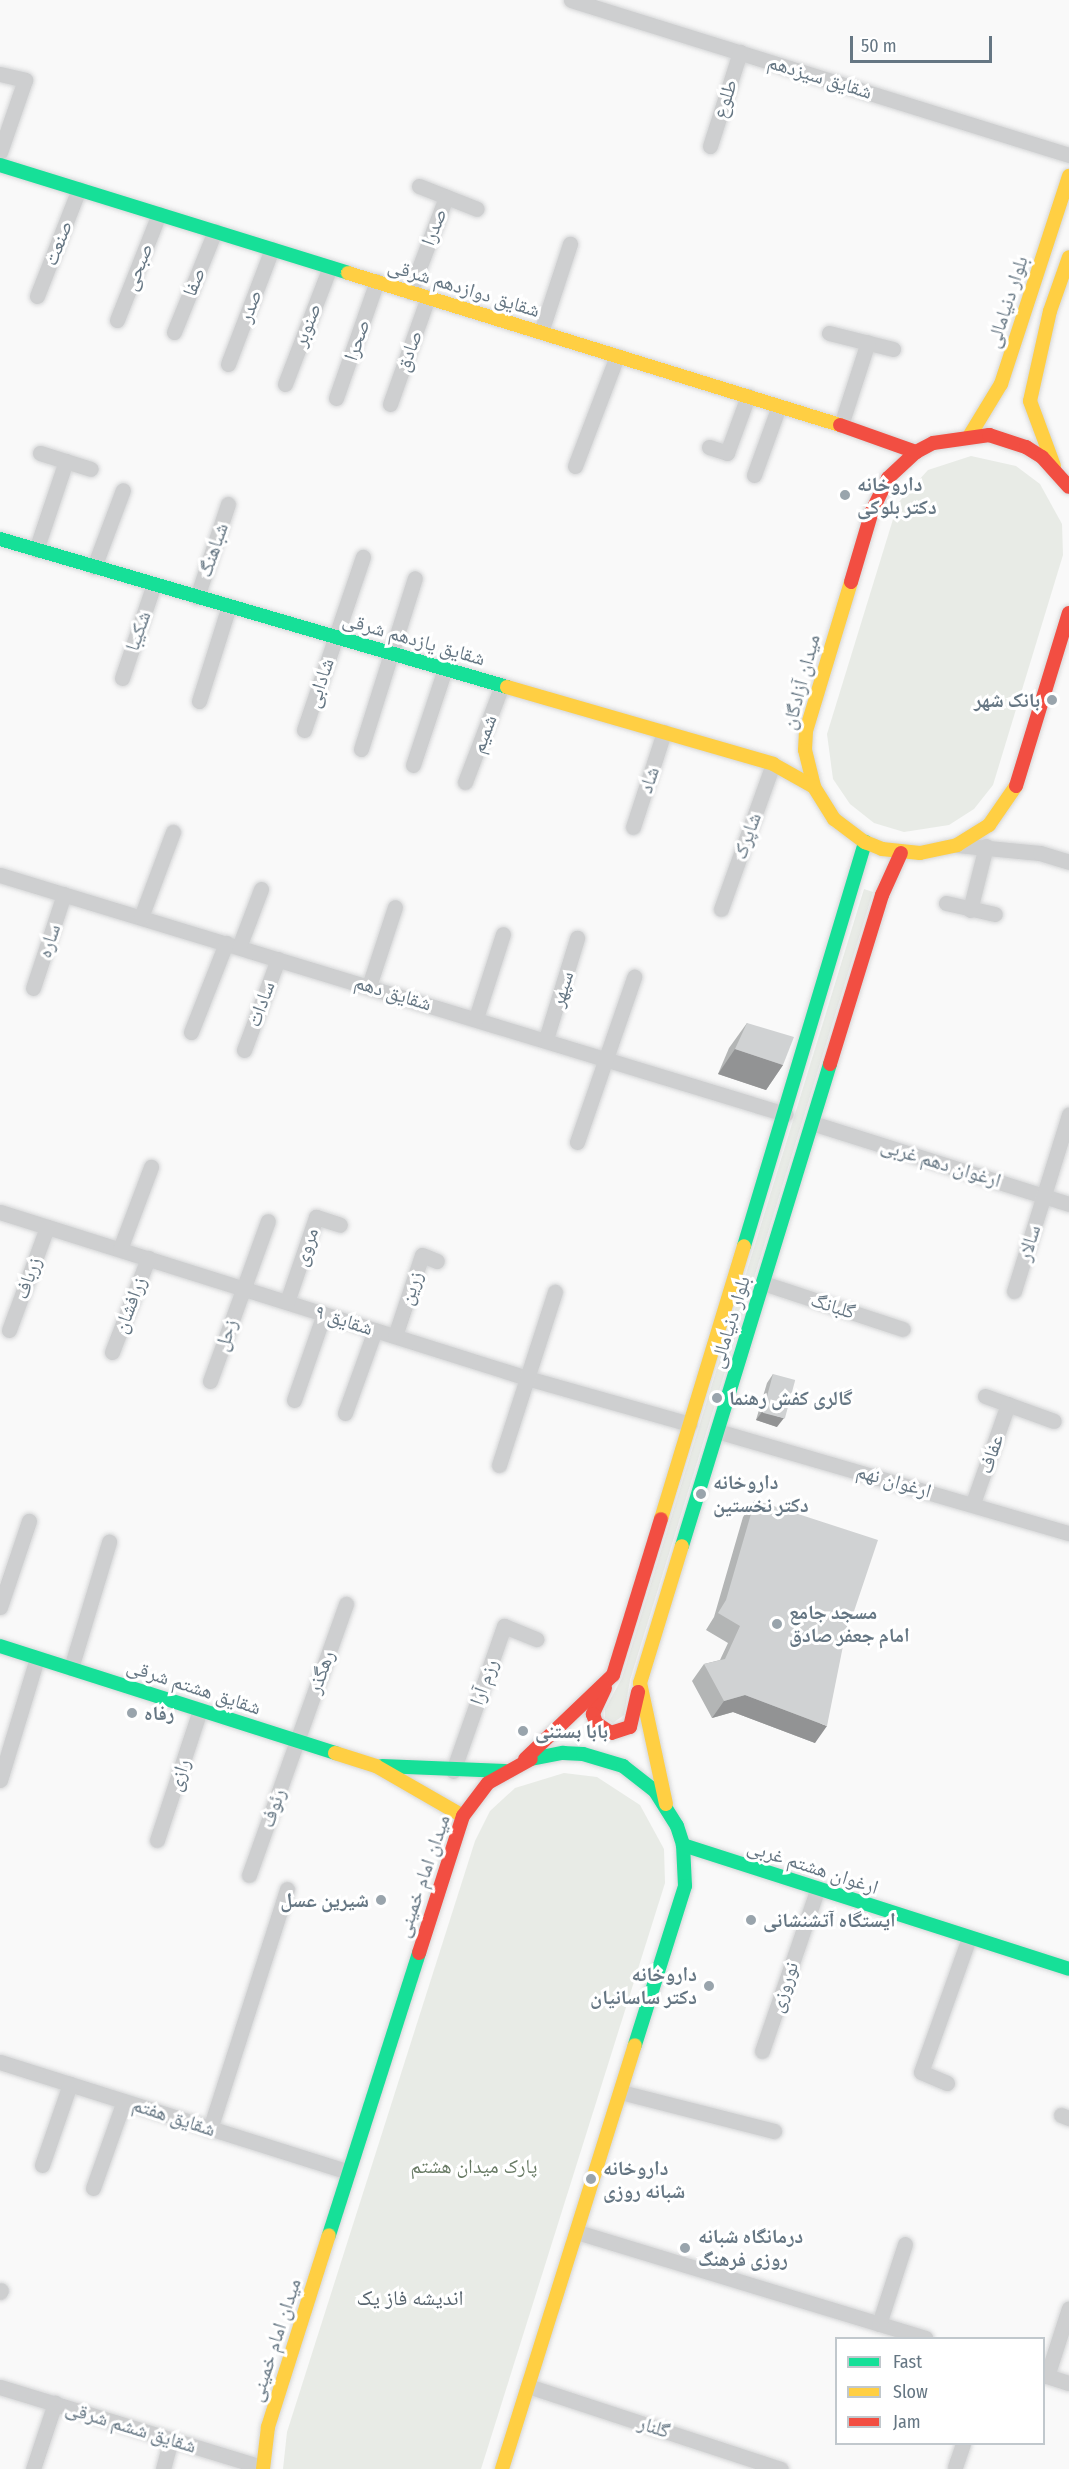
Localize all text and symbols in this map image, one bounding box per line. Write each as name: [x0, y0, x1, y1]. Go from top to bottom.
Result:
scale bar: [853, 24, 996, 62]
text: 50 m: [861, 35, 897, 57]
street label: شقایق سیزدهم: [765, 50, 875, 104]
street label: طلوع: [707, 76, 743, 122]
street label: صدرا: [416, 205, 452, 249]
street label: صنعت: [39, 217, 77, 269]
street label: صبحی: [118, 240, 158, 294]
street label: شقایق دوازدهم شرقی: [385, 253, 543, 323]
street label: بلوار دنیامالی: [981, 253, 1033, 351]
street label: صفا: [178, 264, 210, 300]
street label: صدر: [233, 286, 267, 326]
street label: صنوبر: [288, 300, 326, 350]
street label: صحرا: [339, 316, 375, 364]
street label: صادق: [391, 327, 427, 375]
place label: داروخانه دکتر بلوکی: [857, 472, 937, 519]
marker: داروخانه دکتر بلوکی: [838, 488, 852, 502]
street label: شباهنگ: [193, 520, 233, 580]
street label: شقایق یازدهم شرقی: [340, 607, 488, 671]
street label: شکیبا: [120, 608, 156, 654]
street label: میدان آزادگان: [777, 632, 825, 732]
street label: شادابی: [301, 655, 339, 711]
place label: بانک شهر: [974, 688, 1040, 712]
marker: بانک شهر: [1045, 693, 1059, 707]
street label: شمیم: [466, 711, 502, 757]
street label: شاد: [633, 764, 665, 796]
street label: شاپرک: [728, 810, 766, 862]
street label: ساره: [32, 921, 66, 961]
street label: سپهر: [545, 968, 579, 1010]
street label: شقایق دهم: [352, 970, 434, 1016]
street label: سادات: [242, 978, 280, 1030]
street label: ارغوان دهم غربی: [878, 1133, 1004, 1193]
street label: سالار: [1012, 1222, 1046, 1264]
street label: مروی: [288, 1225, 324, 1269]
street label: زرباف: [9, 1254, 47, 1302]
street label: زرین: [394, 1268, 428, 1308]
street label: زرافشان: [108, 1273, 152, 1337]
street label: بلوار دنیامالی: [705, 1273, 755, 1371]
street label: گلبانگ: [808, 1288, 858, 1324]
street label: شقایق ۹: [312, 1299, 376, 1341]
street label: زحل: [209, 1316, 243, 1354]
place label: گالری کفش رهنما: [729, 1386, 852, 1410]
marker: گالری کفش رهنما: [710, 1391, 724, 1405]
street label: عفاف: [973, 1431, 1009, 1477]
street label: ارغوان نهم: [854, 1459, 934, 1503]
place label: داروخانه دکتر نخستین: [713, 1470, 809, 1517]
marker: داروخانه دکتر نخستین: [694, 1487, 708, 1501]
place label: مسجد جامع امام جعفر صادق: [789, 1600, 910, 1647]
marker: مسجد جامع امام جعفر صادق: [770, 1617, 784, 1631]
street label: رهگذر: [302, 1647, 340, 1697]
street label: شقایق هشتم شرقی: [124, 1654, 264, 1720]
street label: رزم آرا: [465, 1656, 503, 1708]
place label: رفاه: [144, 1701, 174, 1725]
marker: رفاه: [125, 1706, 139, 1720]
place label: بابا بستنی: [535, 1719, 608, 1743]
marker: بابا بستنی: [516, 1724, 530, 1738]
street label: رازی: [163, 1756, 195, 1794]
street label: رئوف: [255, 1785, 291, 1831]
street label: میدان امام خمینی: [391, 1812, 455, 1940]
street label: ارغوان هشتم غربی: [744, 1835, 882, 1899]
place label: شیرین عسل: [280, 1888, 369, 1912]
marker: شیرین عسل: [374, 1893, 388, 1907]
place label: ایستگاه آتشنشانی: [763, 1908, 896, 1932]
marker: ایستگاه آتشنشانی: [744, 1913, 758, 1927]
street label: نوروزی: [764, 1959, 804, 2015]
place label: داروخانه دکتر ساسانیان: [590, 1962, 697, 2009]
marker: داروخانه دکتر ساسانیان: [702, 1979, 716, 1993]
street label: شقایق هفتم: [129, 2092, 219, 2142]
park label: پارک میدان هشتم: [411, 2154, 537, 2178]
place label: داروخانه شبانه روزی: [603, 2156, 685, 2203]
marker: داروخانه شبانه روزی: [584, 2172, 598, 2186]
place label: درمانگاه شبانه روزی فرهنگ: [698, 2224, 803, 2271]
marker: درمانگاه شبانه روزی فرهنگ: [676, 2239, 694, 2257]
street label: میدان امام خمینی: [244, 2275, 306, 2405]
district label: اندیشه فاز یک: [357, 2285, 463, 2311]
legend: [835, 2337, 1045, 2445]
text: Fast: [893, 2351, 922, 2373]
text: Slow: [893, 2381, 928, 2403]
street label: شقایق ششم شرقی: [63, 2396, 199, 2458]
street label: گلنار: [635, 2411, 673, 2443]
text: Jam: [893, 2411, 921, 2433]

